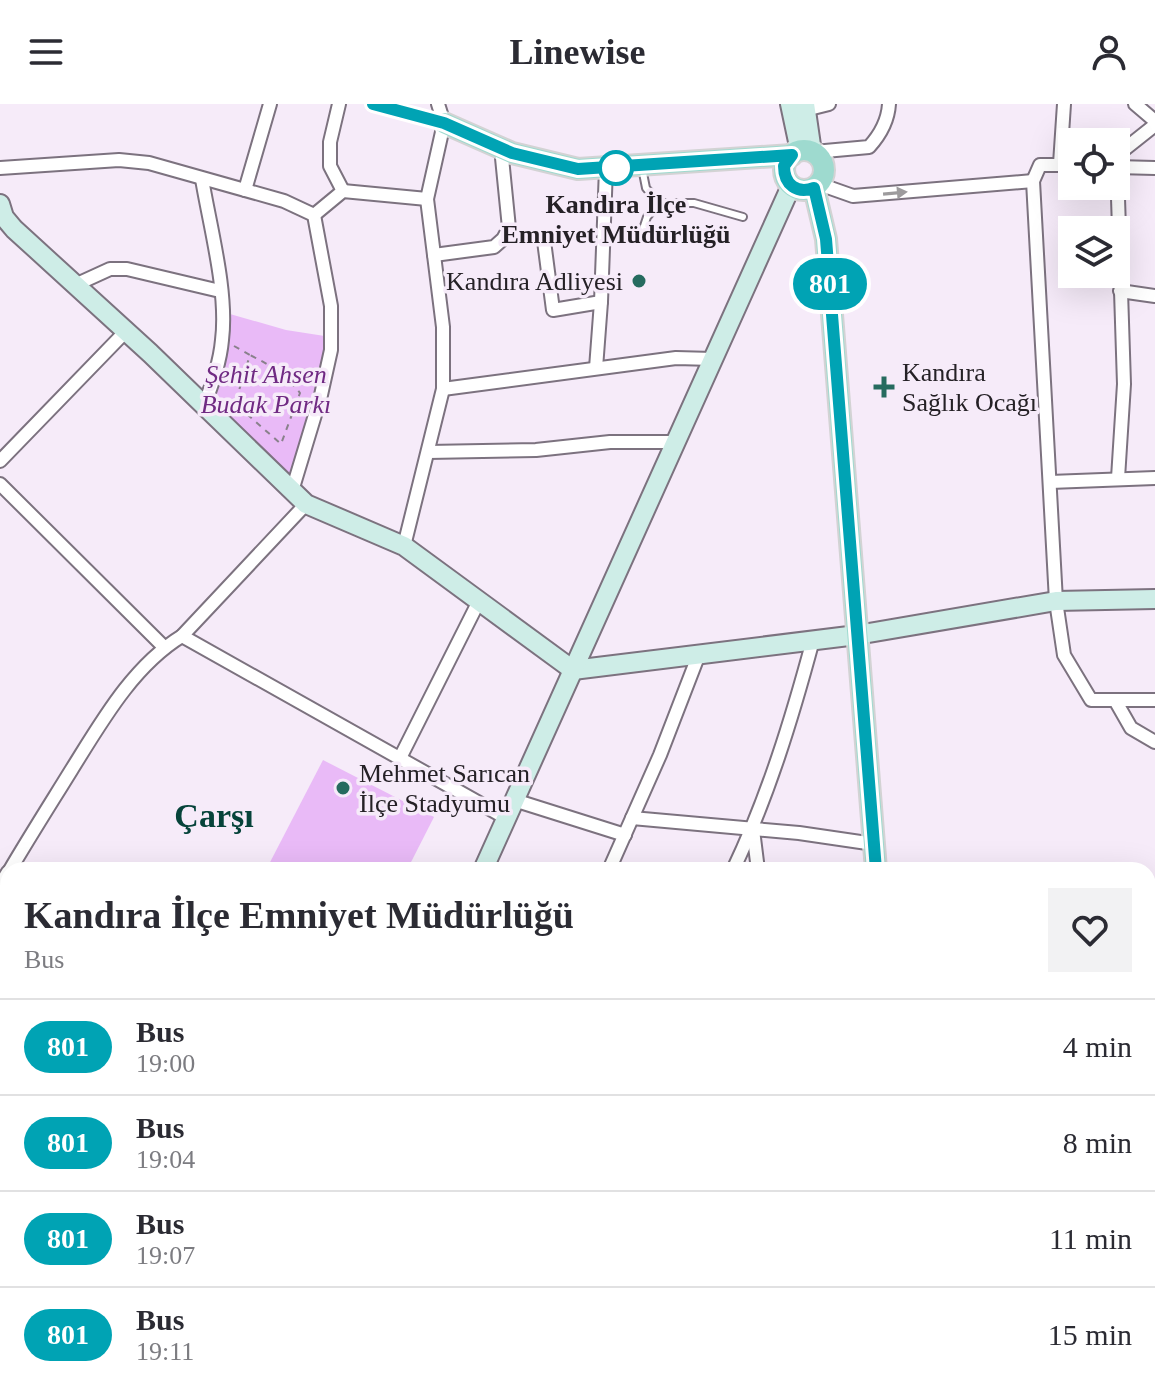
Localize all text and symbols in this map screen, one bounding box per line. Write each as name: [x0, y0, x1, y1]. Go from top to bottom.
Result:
icon: menu: [24, 30, 68, 74]
icon: person: [1087, 30, 1131, 74]
text: Linewise: [509, 32, 646, 72]
map controls: [1058, 128, 1130, 288]
button: locate: [1058, 128, 1130, 200]
marker: Kandıra İlçe Emniyet Müdürlüğü: [599, 151, 633, 185]
one-way arrow: [883, 186, 908, 199]
place label: Kandıra İlçe Emniyet Müdürlüğü: [502, 190, 731, 249]
button: layers: [1058, 216, 1130, 288]
line badge: 801: [784, 258, 876, 310]
place label: Kandıra Adliyesi: [446, 267, 623, 296]
text: 801: [809, 268, 851, 299]
marker: Kandıra Adliyesi: [630, 272, 648, 290]
place label: Kandıra Sağlık Ocağı: [902, 358, 1037, 417]
park label: Şehit Ahsen Budak Parkı: [201, 360, 331, 419]
marker: Kandıra Sağlık Ocağı: [873, 376, 895, 398]
place label: Mehmet Sarıcan İlçe Stadyumu: [359, 759, 530, 818]
marker: Mehmet Sarıcan İlçe Stadyumu: [334, 779, 352, 797]
district label: Çarşı: [174, 797, 254, 834]
button: heart: [1048, 888, 1132, 972]
text: Kandıra İlçe Emniyet Müdürlüğü: [24, 894, 574, 936]
text: Bus: [24, 945, 64, 974]
text: Bus: [136, 1015, 184, 1048]
text: 4 min: [1063, 1030, 1132, 1063]
text: 801: [47, 1031, 89, 1062]
text: 19:00: [136, 1049, 195, 1078]
text: Bus: [136, 1111, 184, 1144]
text: 8 min: [1063, 1126, 1132, 1159]
text: 801: [47, 1127, 89, 1158]
text: 19:04: [136, 1145, 195, 1174]
text: Bus: [136, 1207, 184, 1240]
text: 11 min: [1049, 1222, 1132, 1255]
text: 801: [47, 1223, 89, 1254]
text: 19:07: [136, 1241, 195, 1270]
text: Bus: [136, 1303, 184, 1336]
text: 15 min: [1048, 1318, 1132, 1351]
text: 801: [47, 1319, 89, 1350]
text: 19:11: [136, 1337, 194, 1366]

